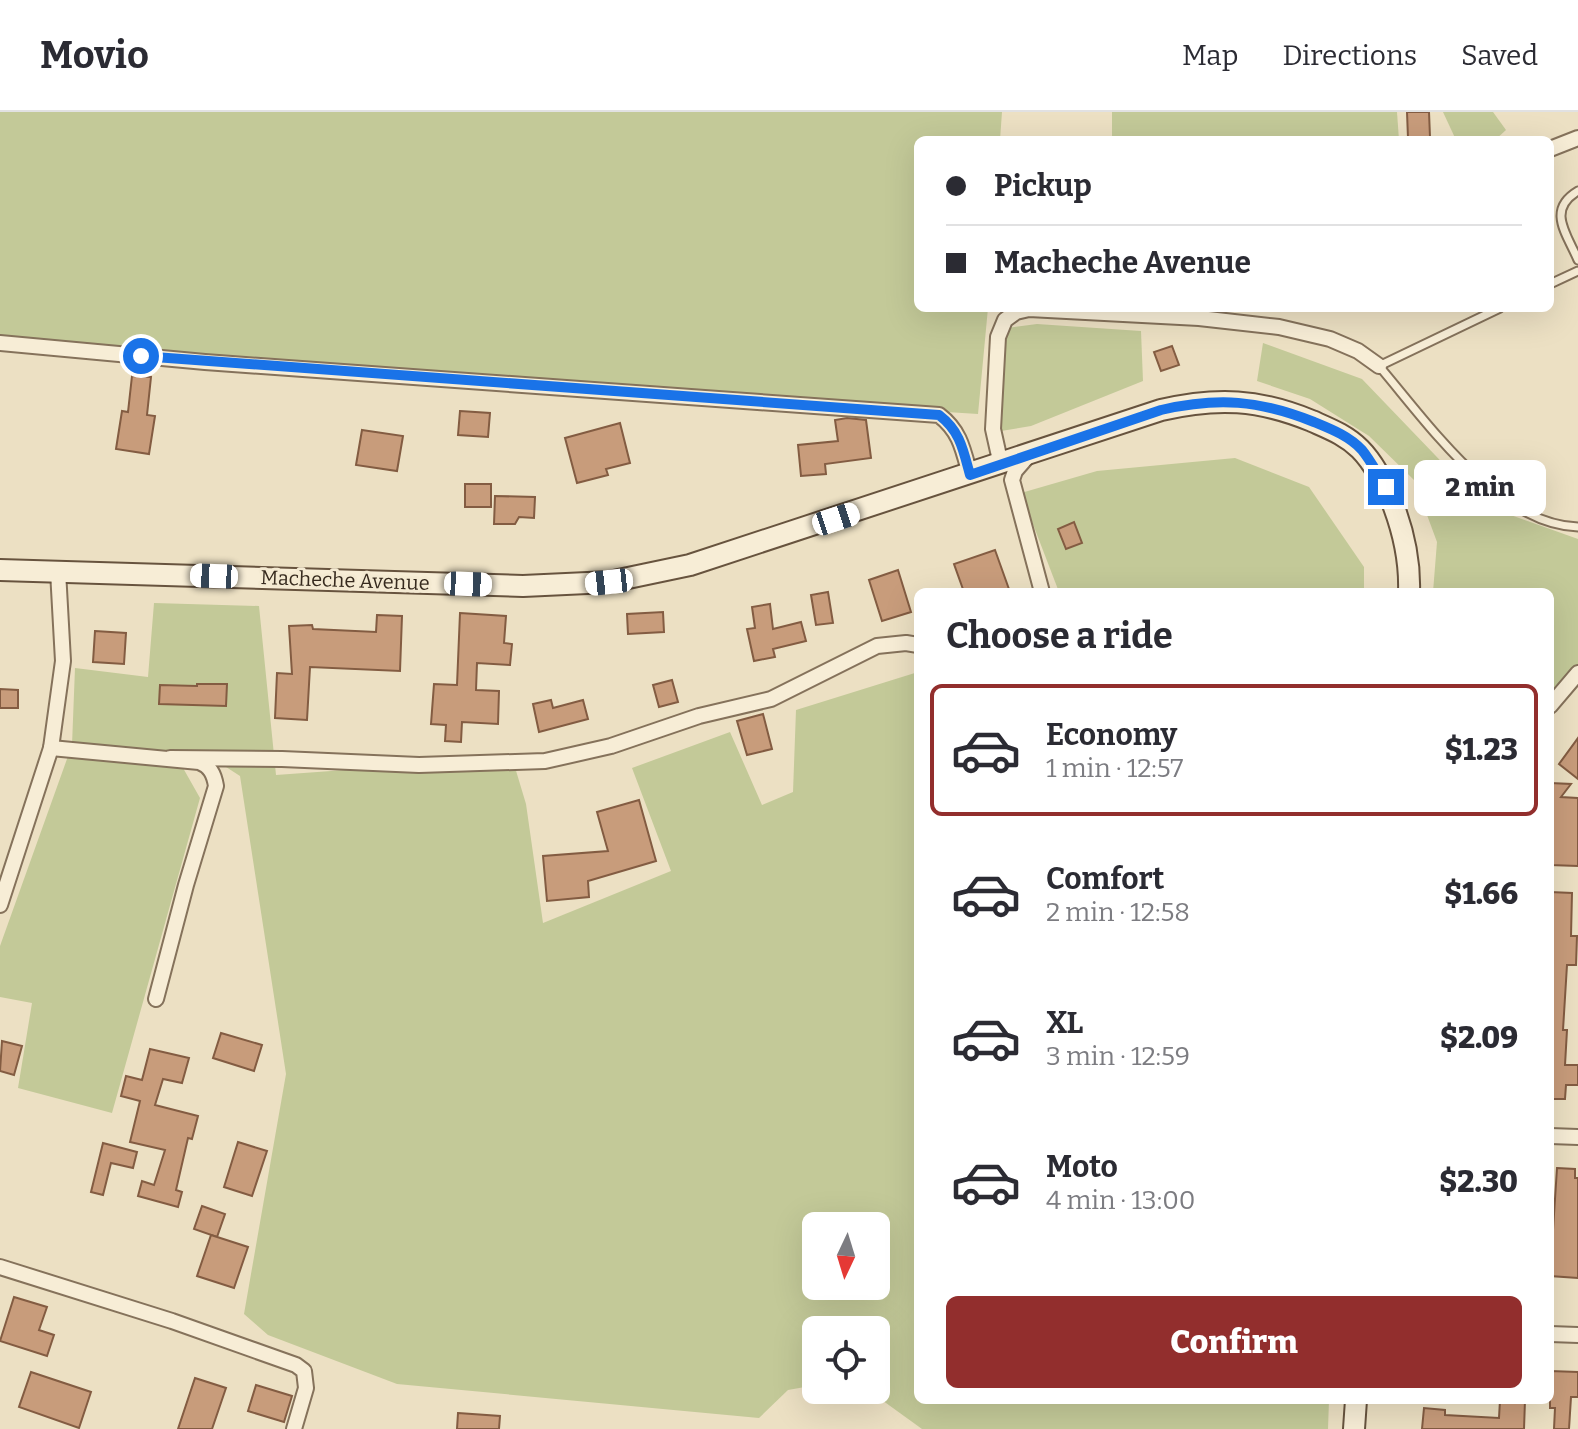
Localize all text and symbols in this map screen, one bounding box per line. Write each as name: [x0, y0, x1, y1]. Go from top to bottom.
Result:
text: Movio: [40, 32, 149, 78]
text: Map: [1182, 39, 1238, 72]
text: Directions: [1282, 39, 1417, 72]
text: Saved: [1461, 39, 1538, 72]
text: Pickup: [994, 168, 1092, 204]
text: Macheche Avenue: [994, 245, 1251, 281]
route start: [123, 338, 159, 374]
callout: 2 min: [1414, 459, 1546, 515]
route end: [1368, 469, 1404, 505]
text: 2 min: [1445, 472, 1515, 503]
car: [809, 500, 863, 538]
car: [190, 563, 238, 589]
street label: Macheche Avenue: [260, 565, 430, 595]
car: [584, 568, 634, 596]
car: [444, 571, 492, 597]
text: Choose a ride: [946, 614, 1173, 658]
icon: car: [950, 714, 1022, 786]
text: Economy: [1046, 717, 1177, 753]
text: $1.23: [1445, 732, 1518, 768]
text: 1 min · 12:57: [1046, 753, 1183, 784]
icon: car: [950, 858, 1022, 930]
text: Comfort: [1046, 861, 1164, 897]
text: $1.66: [1444, 876, 1518, 912]
text: 2 min · 12:58: [1046, 897, 1190, 928]
icon: car: [950, 1002, 1022, 1074]
text: XL: [1046, 1005, 1083, 1041]
text: $2.09: [1440, 1020, 1518, 1056]
text: 3 min · 12:59: [1046, 1041, 1190, 1072]
icon: car: [950, 1146, 1022, 1218]
text: Moto: [1046, 1149, 1118, 1185]
text: $2.30: [1439, 1164, 1518, 1200]
text: 4 min · 13:00: [1046, 1185, 1195, 1216]
north arrow: [802, 1212, 890, 1300]
map controls: [802, 1212, 890, 1404]
button: Confirm: [946, 1296, 1522, 1388]
button: locate: [802, 1316, 890, 1404]

